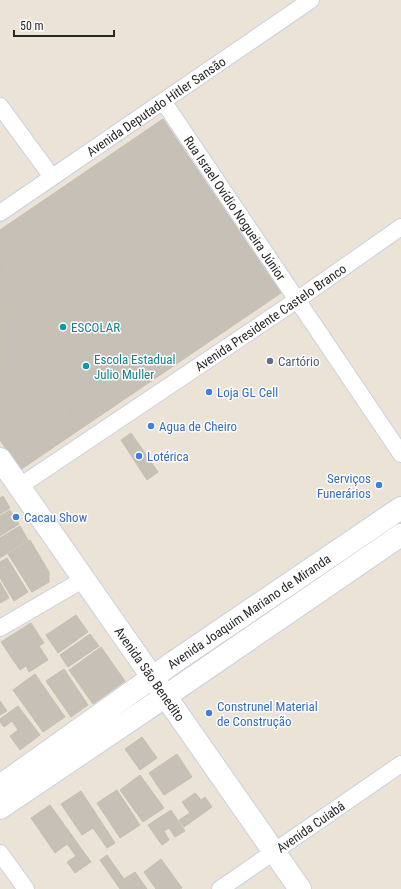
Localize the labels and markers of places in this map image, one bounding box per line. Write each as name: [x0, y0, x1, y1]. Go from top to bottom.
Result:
place label: ESCOLAR: [71, 320, 120, 335]
marker: ESCOLAR: [58, 322, 68, 332]
place label: Escola Estadual Julio Muller: [94, 352, 176, 382]
place label: Cartório: [278, 354, 320, 369]
marker: Cartório: [265, 356, 275, 366]
marker: Escola Estadual Julio Muller: [81, 361, 91, 371]
place label: Loja GL Cell: [217, 385, 278, 400]
marker: Loja GL Cell: [204, 387, 214, 397]
place label: Agua de Cheiro: [159, 419, 237, 434]
marker: Agua de Cheiro: [146, 421, 156, 431]
place label: Lotérica: [147, 449, 189, 464]
marker: Lotérica: [134, 451, 144, 461]
place label: Serviços Funerários: [317, 471, 371, 501]
marker: Serviços Funerários: [374, 480, 384, 490]
place label: Cacau Show: [24, 510, 88, 525]
marker: Cacau Show: [11, 512, 21, 522]
place label: Construnel Material de Construção: [217, 699, 318, 729]
marker: Construnel Material de Construção: [204, 708, 214, 718]

